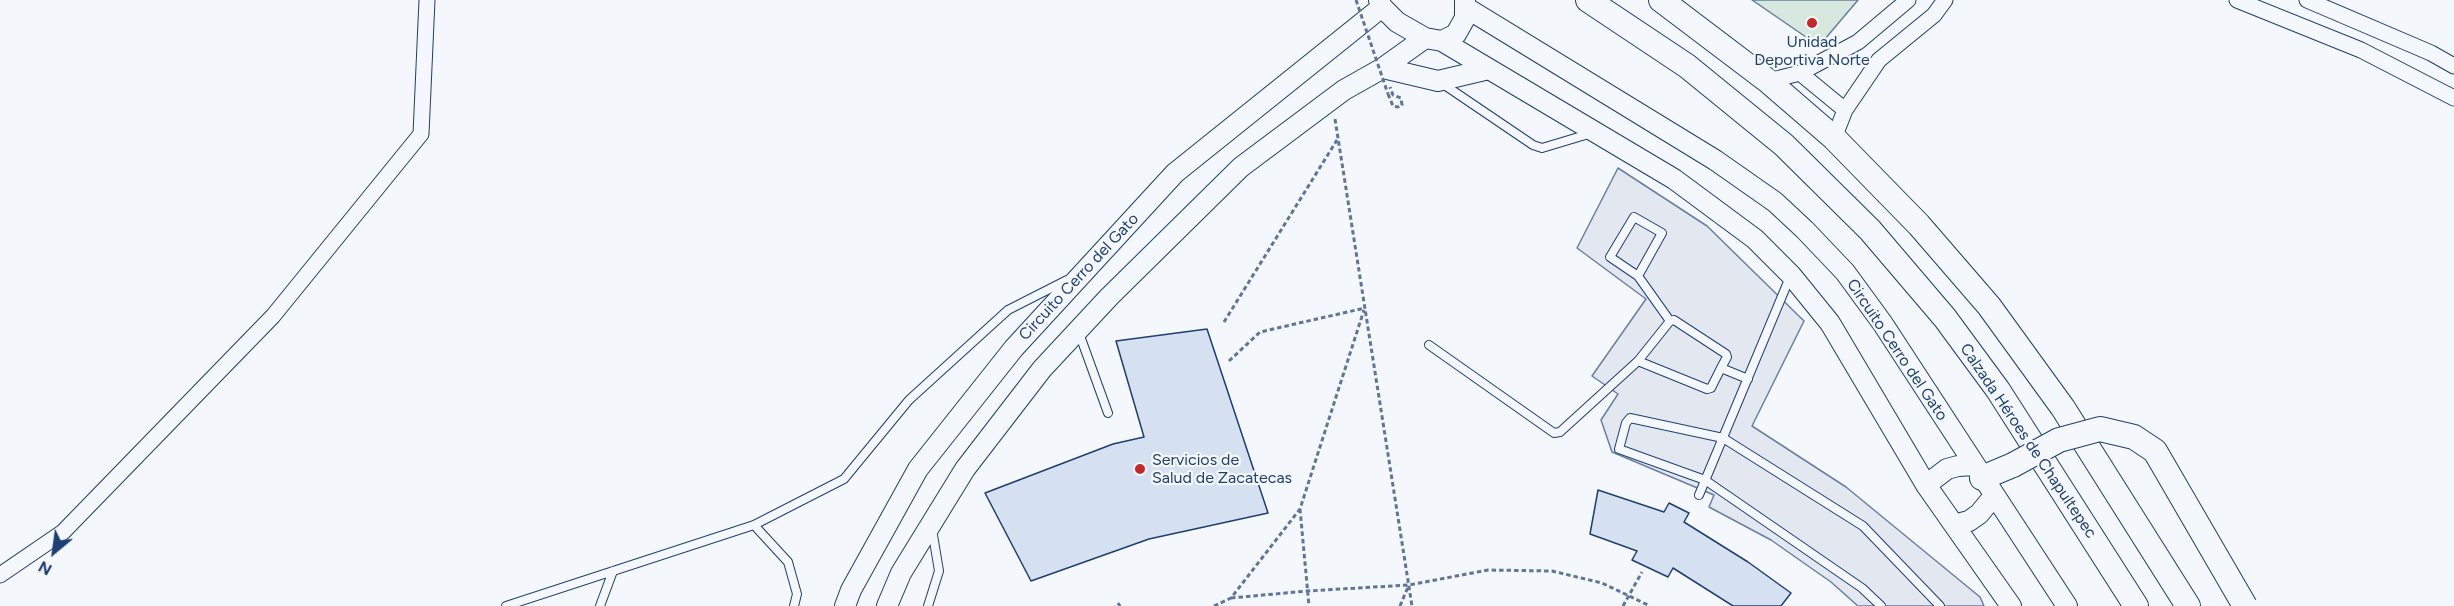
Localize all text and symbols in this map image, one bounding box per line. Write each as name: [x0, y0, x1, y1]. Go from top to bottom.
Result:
marker: Unidad Deportiva Norte: [1805, 16, 1819, 30]
place label: Unidad Deportiva Norte: [1754, 32, 1870, 70]
street label: Circuito Cerro del Gato: [1015, 209, 1143, 345]
street label: Circuito Cerro del Gato: [1842, 276, 1952, 424]
street label: Calzada Héroes de Chapultepec: [1956, 340, 2100, 542]
place label: Servicios de Salud de Zacatecas: [1152, 450, 1292, 488]
marker: Servicios de Salud de Zacatecas: [1133, 462, 1147, 476]
north arrow: [24, 522, 84, 582]
text: N: [35, 557, 55, 579]

